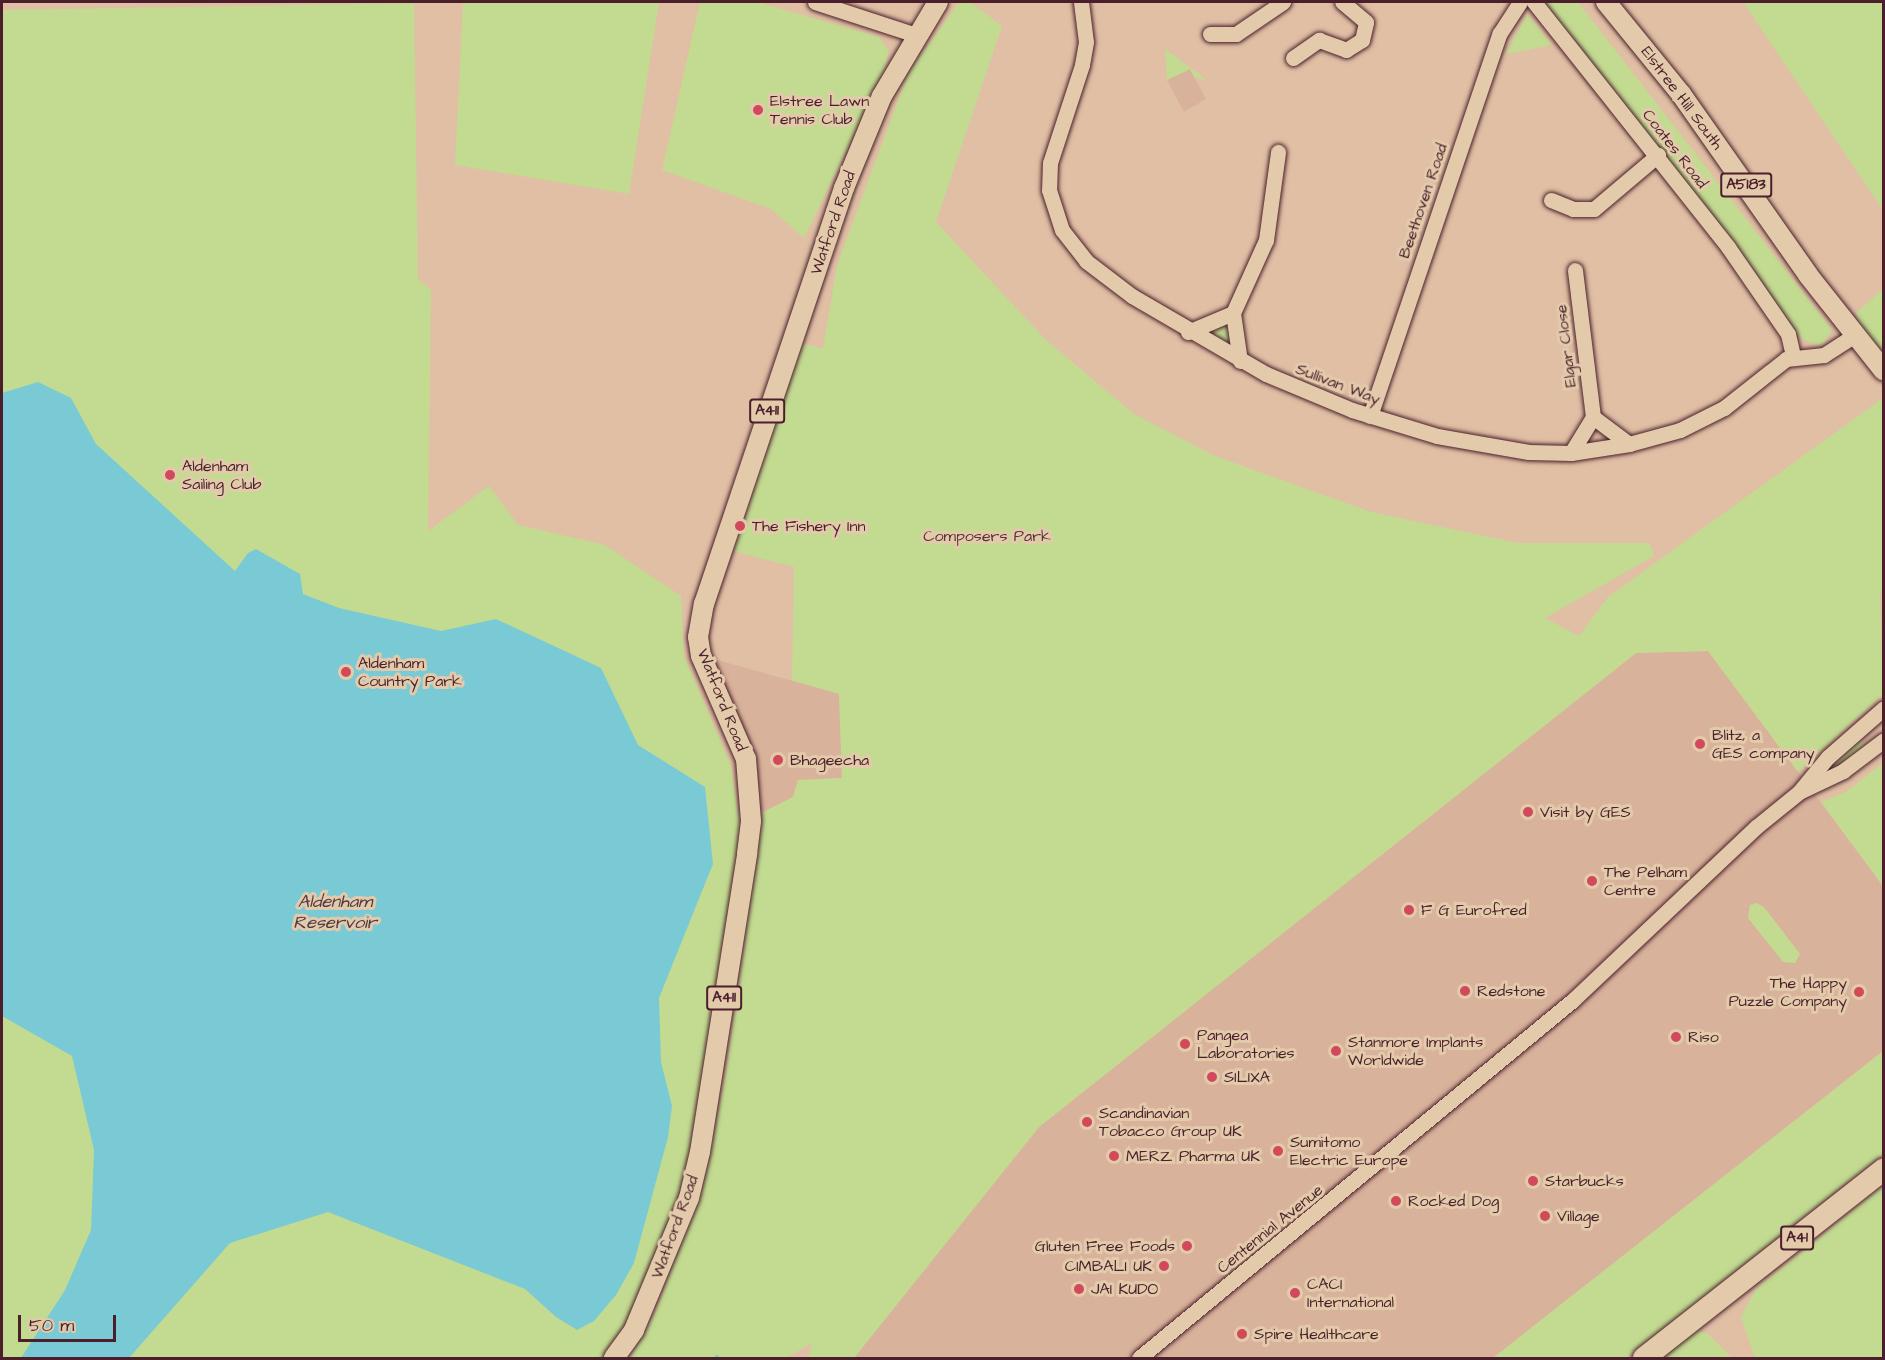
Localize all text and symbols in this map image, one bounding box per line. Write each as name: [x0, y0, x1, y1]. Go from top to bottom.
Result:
street label: Elstree Hill South: [1637, 43, 1727, 153]
place label: Elstree Lawn Tennis Club: [770, 91, 869, 129]
marker: Elstree Lawn Tennis Club: [751, 103, 765, 117]
street label: Coates Road: [1638, 106, 1712, 192]
street label: Beethoven Road: [1394, 141, 1452, 261]
street label: Watford Road: [806, 169, 860, 277]
road number: A5183: [1719, 173, 1773, 197]
street label: Elgar Close: [1551, 304, 1581, 388]
street label: Sullivan Way: [1293, 359, 1383, 409]
road number: A411: [749, 399, 785, 423]
place label: Aldenham Sailing Club: [182, 456, 261, 494]
marker: Aldenham Sailing Club: [163, 468, 177, 482]
place label: The Fishery Inn: [752, 516, 866, 536]
marker: The Fishery Inn: [733, 519, 747, 533]
park label: Composers Park: [923, 526, 1051, 546]
street label: Watford Road: [693, 646, 751, 754]
place label: Aldenham Country Park: [358, 653, 462, 691]
marker: Aldenham Country Park: [339, 665, 353, 679]
place label: Blitz, a GES company: [1712, 725, 1815, 763]
marker: Blitz, a GES company: [1693, 737, 1707, 751]
place label: Bhageecha: [790, 750, 869, 770]
marker: Bhageecha: [771, 753, 785, 767]
place label: Visit by GES: [1540, 802, 1631, 822]
marker: Visit by GES: [1521, 805, 1535, 819]
place label: The Pelham Centre: [1604, 862, 1687, 900]
marker: The Pelham Centre: [1585, 874, 1599, 888]
water label: Aldenham Reservoir: [293, 892, 377, 934]
place label: F G Eurofred: [1421, 900, 1527, 920]
marker: F G Eurofred: [1402, 903, 1416, 917]
place label: The Happy Puzzle Company: [1729, 973, 1847, 1011]
place label: Redstone: [1477, 981, 1545, 1001]
marker: Redstone: [1458, 984, 1472, 998]
marker: The Happy Puzzle Company: [1852, 985, 1866, 999]
road number: A411: [706, 986, 742, 1010]
place label: Pangea Laboratories: [1197, 1025, 1295, 1063]
place label: Riso: [1688, 1027, 1719, 1047]
marker: Riso: [1669, 1030, 1683, 1044]
place label: Stanmore Implants Worldwide: [1348, 1032, 1483, 1070]
marker: Pangea Laboratories: [1178, 1037, 1192, 1051]
marker: Stanmore Implants Worldwide: [1329, 1044, 1343, 1058]
place label: SILIXA: [1224, 1067, 1270, 1087]
marker: SILIXA: [1205, 1070, 1219, 1084]
place label: Scandinavian Tobacco Group UK: [1099, 1103, 1242, 1141]
marker: Scandinavian Tobacco Group UK: [1080, 1115, 1094, 1129]
place label: Sumitomo Electric Europe: [1290, 1132, 1408, 1170]
marker: Sumitomo Electric Europe: [1271, 1144, 1285, 1158]
place label: MERZ Pharma UK: [1126, 1146, 1260, 1166]
marker: MERZ Pharma UK: [1107, 1149, 1121, 1163]
place label: Starbucks: [1545, 1171, 1624, 1191]
street label: Watford Road: [647, 1173, 703, 1281]
marker: Starbucks: [1526, 1174, 1540, 1188]
street label: Centennial Avenue: [1213, 1180, 1327, 1278]
place label: Rocked Dog: [1408, 1191, 1499, 1211]
marker: Rocked Dog: [1389, 1194, 1403, 1208]
place label: Village: [1557, 1206, 1600, 1226]
marker: Village: [1538, 1209, 1552, 1223]
road number: A41: [1779, 1226, 1815, 1250]
place label: Gluten Free Foods: [1035, 1236, 1175, 1256]
marker: Gluten Free Foods: [1180, 1239, 1194, 1253]
place label: CIMBALI UK: [1065, 1256, 1152, 1276]
marker: CIMBALI UK: [1157, 1259, 1171, 1273]
place label: CACI International: [1307, 1274, 1394, 1312]
place label: JAI KUDO: [1091, 1279, 1158, 1299]
marker: JAI KUDO: [1072, 1282, 1086, 1296]
marker: CACI International: [1288, 1286, 1302, 1300]
scale bar: [21, 1303, 118, 1341]
text: 50 m: [29, 1313, 74, 1338]
place label: Spire Healthcare: [1254, 1324, 1379, 1344]
marker: Spire Healthcare: [1235, 1327, 1249, 1341]

